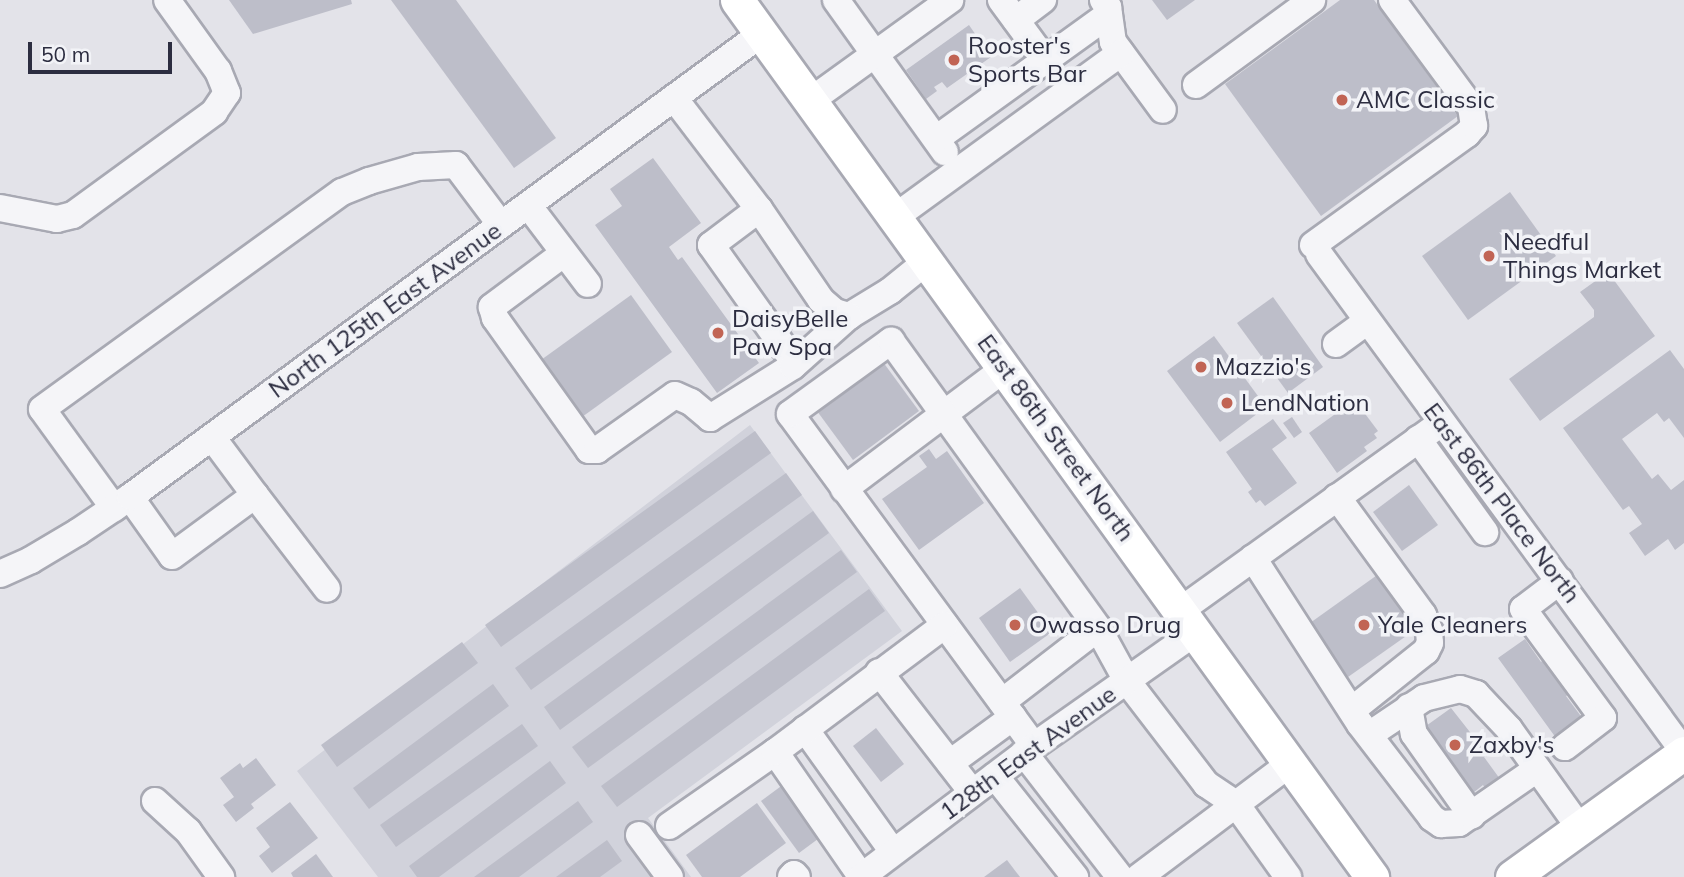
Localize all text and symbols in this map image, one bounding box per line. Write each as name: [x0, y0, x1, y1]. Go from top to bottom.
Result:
scale bar: [32, 28, 175, 72]
place label: Rooster's Sports Bar: [968, 32, 1086, 88]
text: 50 m: [41, 41, 90, 67]
marker: Rooster's Sports Bar: [946, 52, 962, 68]
place label: AMC Classic: [1356, 86, 1495, 114]
marker: AMC Classic: [1334, 92, 1350, 108]
street label: North 125th East Avenue: [263, 216, 507, 404]
place label: Needful Things Market: [1503, 228, 1661, 284]
marker: Needful Things Market: [1481, 248, 1497, 264]
place label: DaisyBelle Paw Spa: [732, 305, 848, 361]
marker: DaisyBelle Paw Spa: [710, 325, 726, 341]
street label: East 86th Street North: [971, 329, 1141, 547]
place label: Mazzio's: [1215, 353, 1312, 381]
marker: Mazzio's: [1193, 359, 1209, 375]
place label: LendNation: [1241, 389, 1370, 417]
marker: LendNation: [1219, 395, 1235, 411]
street label: East 86th Place North: [1418, 398, 1586, 608]
place label: Owasso Drug: [1029, 611, 1181, 639]
place label: Yale Cleaners: [1378, 611, 1527, 639]
marker: Owasso Drug: [1007, 617, 1023, 633]
marker: Yale Cleaners: [1356, 617, 1372, 633]
street label: 128th East Avenue: [934, 680, 1122, 826]
place label: Zaxby's: [1469, 731, 1554, 759]
marker: Zaxby's: [1447, 737, 1463, 753]

